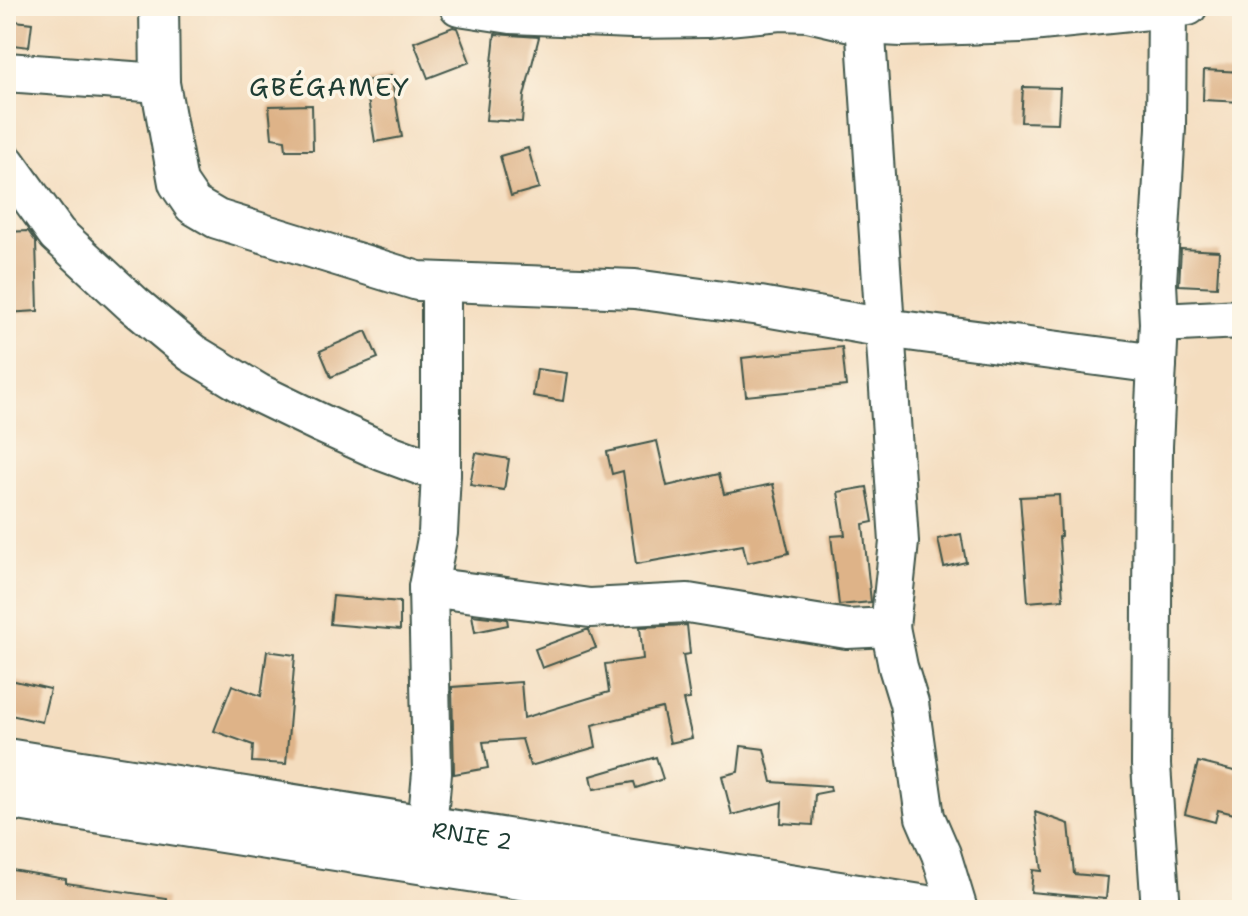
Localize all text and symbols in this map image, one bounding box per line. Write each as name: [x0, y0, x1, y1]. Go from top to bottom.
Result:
district label: GBÉGAMEY: [249, 69, 411, 104]
street label: RNIE 2: [430, 815, 514, 856]

